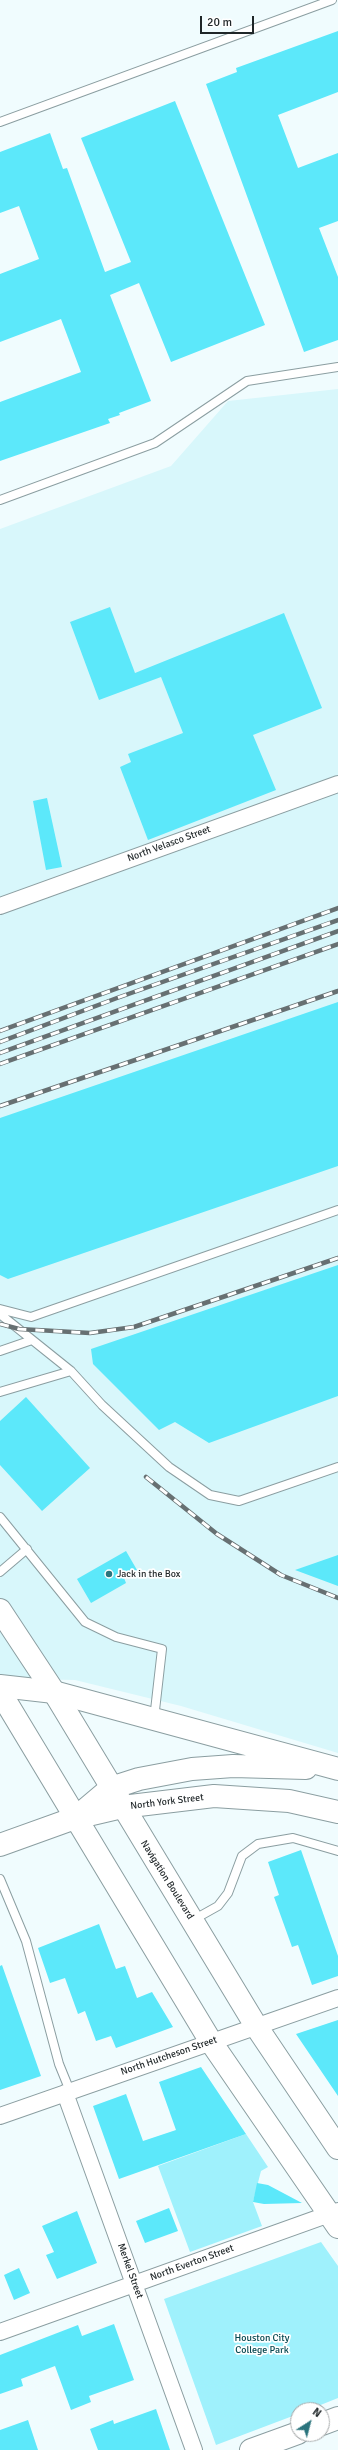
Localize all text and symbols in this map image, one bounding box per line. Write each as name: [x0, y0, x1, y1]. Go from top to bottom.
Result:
scale bar: [202, 8, 256, 34]
text: 20 m: [207, 15, 232, 30]
street label: North Velasco Street: [126, 823, 212, 865]
place label: Jack in the Box: [117, 1568, 180, 1580]
marker: Jack in the Box: [104, 1569, 114, 1579]
street label: North York Street: [130, 1792, 204, 1812]
street label: Navigation Boulevard: [138, 1838, 196, 1922]
street label: North Hutcheson Street: [119, 2034, 219, 2078]
street label: Merkel Street: [114, 2242, 146, 2300]
street label: North Everton Street: [149, 2242, 235, 2284]
park label: Houston City College Park: [235, 2332, 289, 2356]
north arrow: [290, 2402, 330, 2442]
text: N: [310, 2405, 324, 2420]

